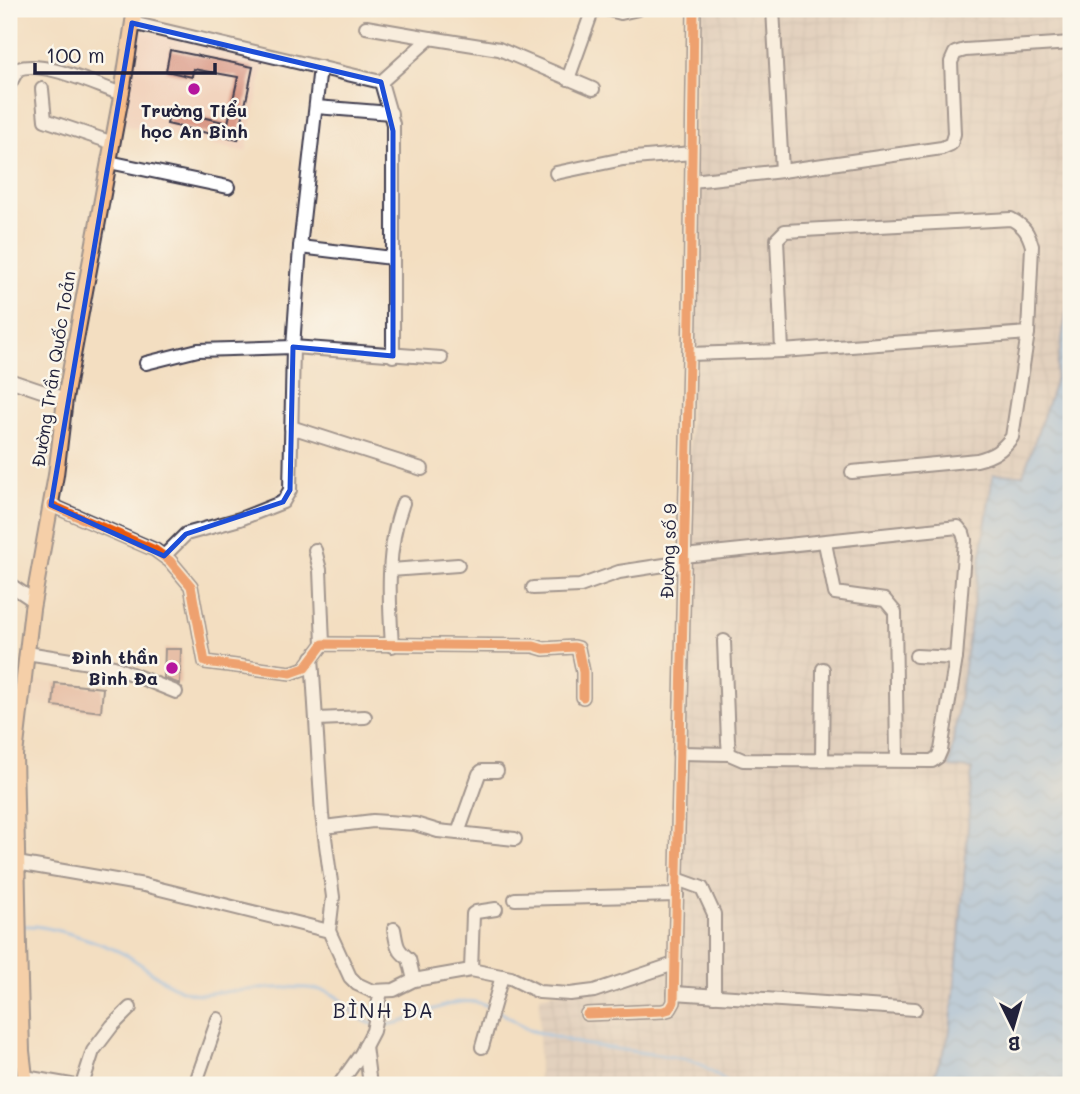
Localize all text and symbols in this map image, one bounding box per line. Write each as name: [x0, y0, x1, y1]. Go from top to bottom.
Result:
scale bar: [35, 32, 215, 76]
text: 100 m: [46, 41, 105, 68]
marker: Trường Tiểu học An Bình: [186, 81, 202, 97]
place label: Trường Tiểu học An Bình: [140, 98, 248, 143]
street label: Đường Trần Quốc Toản: [26, 269, 80, 469]
street label: Đường số 9: [654, 502, 682, 599]
place label: Đình thần Bình Đa: [72, 645, 158, 690]
marker: Đình thần Bình Đa: [164, 660, 180, 676]
north arrow: [978, 992, 1048, 1062]
district label: BÌNH ĐA: [333, 996, 435, 1023]
text: B: [1007, 1031, 1022, 1057]

